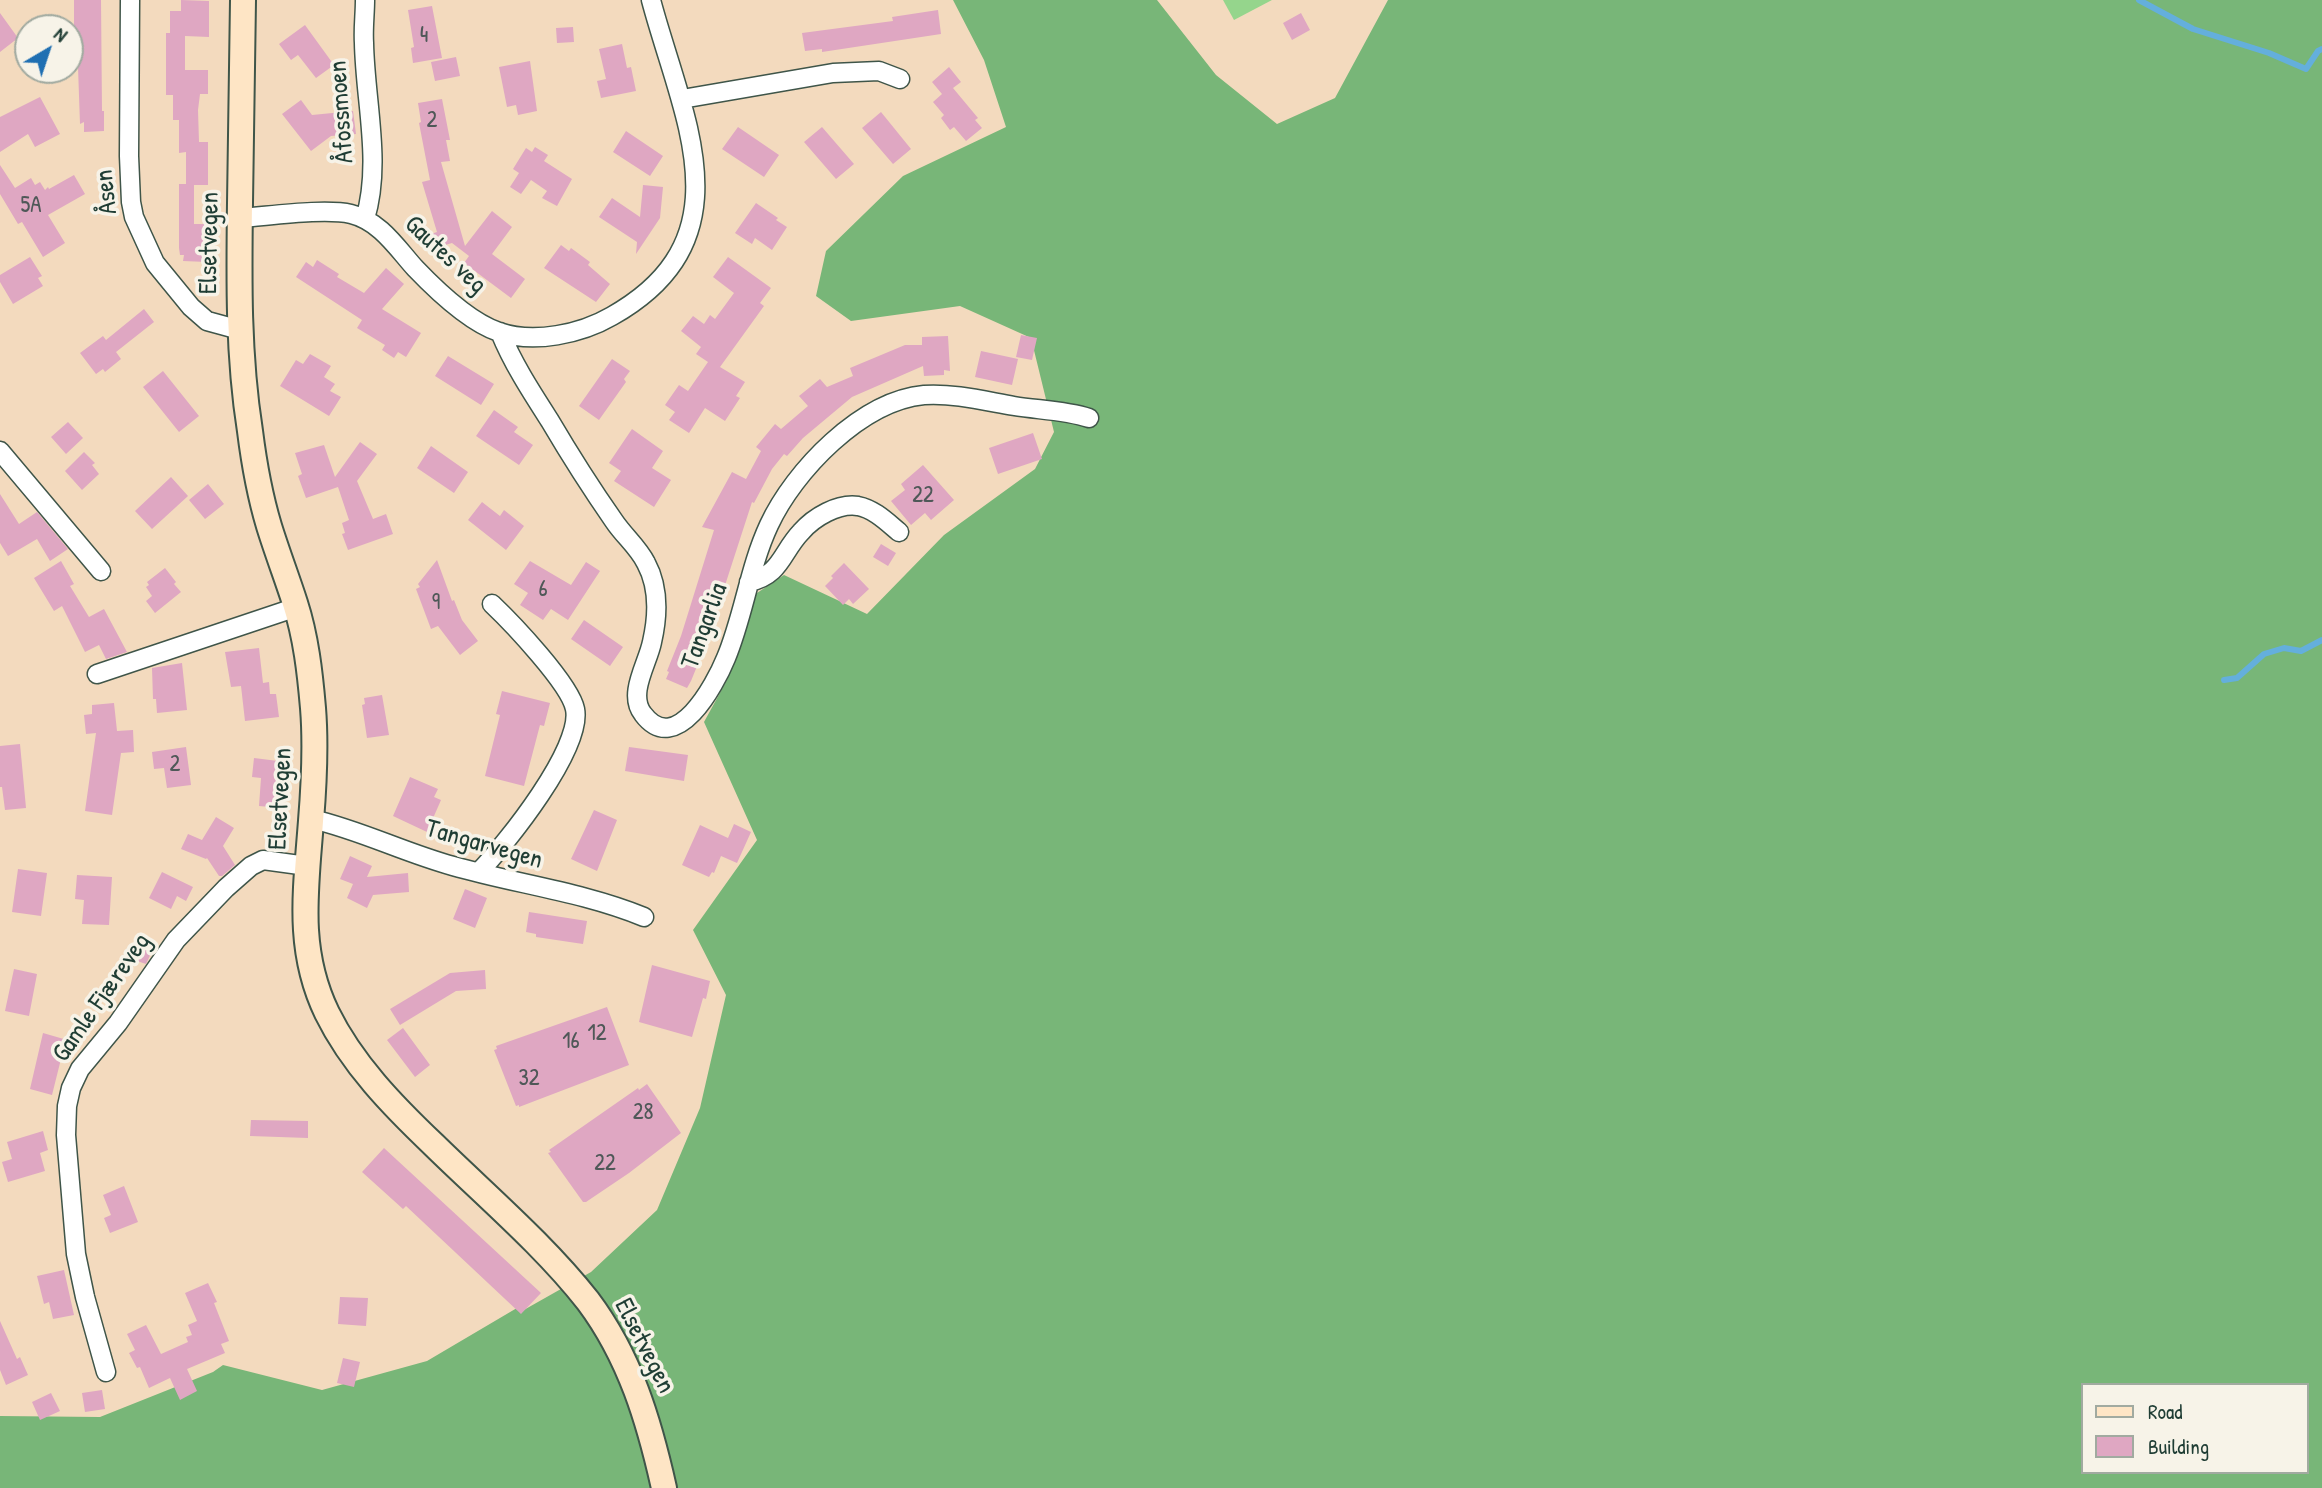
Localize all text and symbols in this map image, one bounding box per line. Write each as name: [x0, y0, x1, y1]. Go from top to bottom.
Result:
north arrow: [14, 14, 84, 84]
text: N: [49, 21, 73, 48]
house number: 4: [420, 22, 428, 50]
street label: Åfossmoen: [323, 60, 361, 164]
house number: 2: [427, 107, 437, 135]
street label: Åsen: [89, 168, 125, 216]
house number: 5A: [21, 192, 41, 220]
street label: Elsetvegen: [194, 192, 226, 294]
street label: Gautes veg: [398, 209, 492, 301]
house number: 22: [912, 482, 934, 510]
house number: 6: [538, 576, 548, 604]
street label: Tangarlia: [675, 579, 735, 673]
house number: 9: [432, 589, 440, 617]
street label: Elsetvegen: [263, 747, 299, 851]
house number: 2: [170, 751, 180, 779]
street label: Tangarvegen: [422, 813, 546, 877]
street label: Gamle Fjæreveg: [46, 928, 158, 1068]
house number: 12: [587, 1020, 607, 1048]
house number: 16: [562, 1028, 580, 1056]
house number: 32: [518, 1065, 540, 1093]
house number: 28: [633, 1099, 653, 1127]
house number: 22: [594, 1150, 616, 1178]
street label: Elsetvegen: [607, 1293, 681, 1399]
legend: [2080, 1383, 2308, 1474]
text: Road: [2148, 1397, 2182, 1426]
text: Building: [2148, 1432, 2209, 1461]

